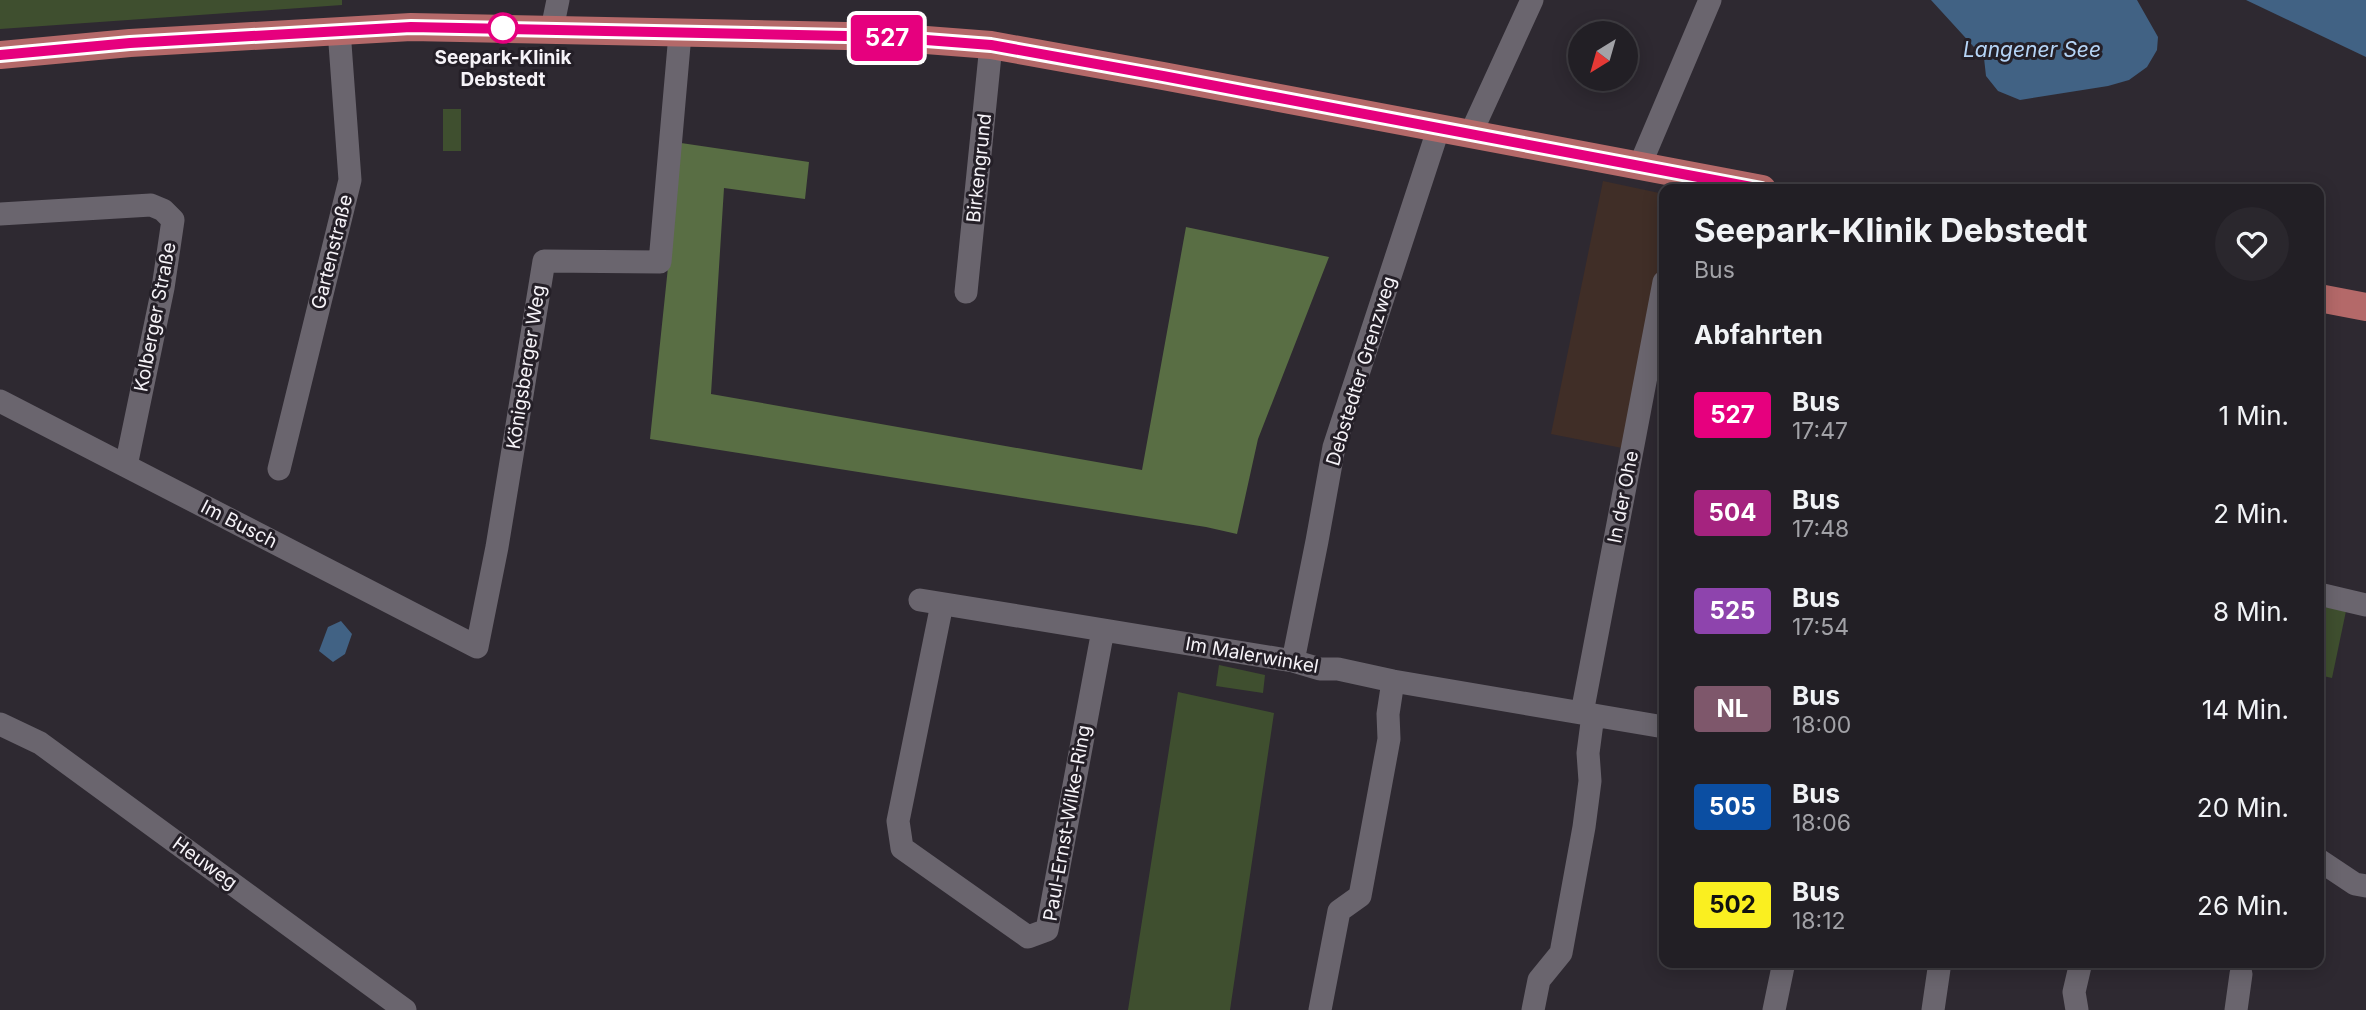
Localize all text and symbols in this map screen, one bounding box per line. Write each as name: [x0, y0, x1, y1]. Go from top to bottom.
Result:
marker: Seepark-Klinik Debstedt: [488, 13, 518, 43]
line badge: 527: [847, 15, 927, 61]
north arrow: [1568, 21, 1638, 91]
map controls: [1568, 21, 1638, 91]
text: 527: [865, 23, 909, 52]
water label: Langener See: [1963, 37, 2101, 62]
place label: Seepark-Klinik Debstedt: [434, 46, 572, 91]
street label: Birkengrund: [962, 112, 996, 224]
street label: Gartenstraße: [307, 192, 357, 312]
button: heart: [2215, 207, 2289, 281]
text: Seepark-Klinik Debstedt: [1694, 210, 2087, 250]
street label: Kolberger Straße: [129, 240, 181, 394]
text: Bus: [1694, 256, 1735, 284]
street label: Debstedter Grenzweg: [1321, 274, 1401, 468]
street label: Königsberger Weg: [502, 283, 550, 451]
text: Abfahrten: [1694, 319, 1823, 350]
text: Bus: [1792, 386, 1840, 417]
text: 527: [1710, 400, 1755, 429]
text: 1 Min.: [2218, 400, 2289, 431]
text: 17:47: [1792, 417, 1848, 445]
street label: In der Ohe: [1603, 449, 1643, 545]
text: Bus: [1792, 484, 1840, 515]
street label: Im Busch: [197, 495, 281, 553]
text: 504: [1709, 498, 1756, 527]
text: 2 Min.: [2213, 498, 2289, 529]
text: 17:48: [1792, 515, 1849, 543]
text: Bus: [1792, 582, 1840, 613]
text: 525: [1710, 596, 1755, 625]
text: 8 Min.: [2213, 596, 2289, 627]
text: 17:54: [1792, 613, 1849, 641]
street label: Im Malerwinkel: [1184, 632, 1320, 678]
text: Bus: [1792, 680, 1840, 711]
text: NL: [1717, 694, 1748, 723]
text: 14 Min.: [2202, 694, 2289, 725]
text: 18:00: [1792, 711, 1851, 739]
street label: Paul-Ernst-Wilke-Ring: [1038, 723, 1096, 923]
text: Bus: [1792, 778, 1840, 809]
text: 505: [1709, 792, 1756, 821]
text: 20 Min.: [2197, 792, 2289, 823]
text: 18:06: [1792, 809, 1851, 837]
street label: Heuweg: [168, 832, 242, 894]
text: Bus: [1792, 876, 1840, 907]
text: 502: [1709, 890, 1756, 919]
text: 26 Min.: [2197, 890, 2289, 921]
text: 18:12: [1792, 907, 1846, 935]

